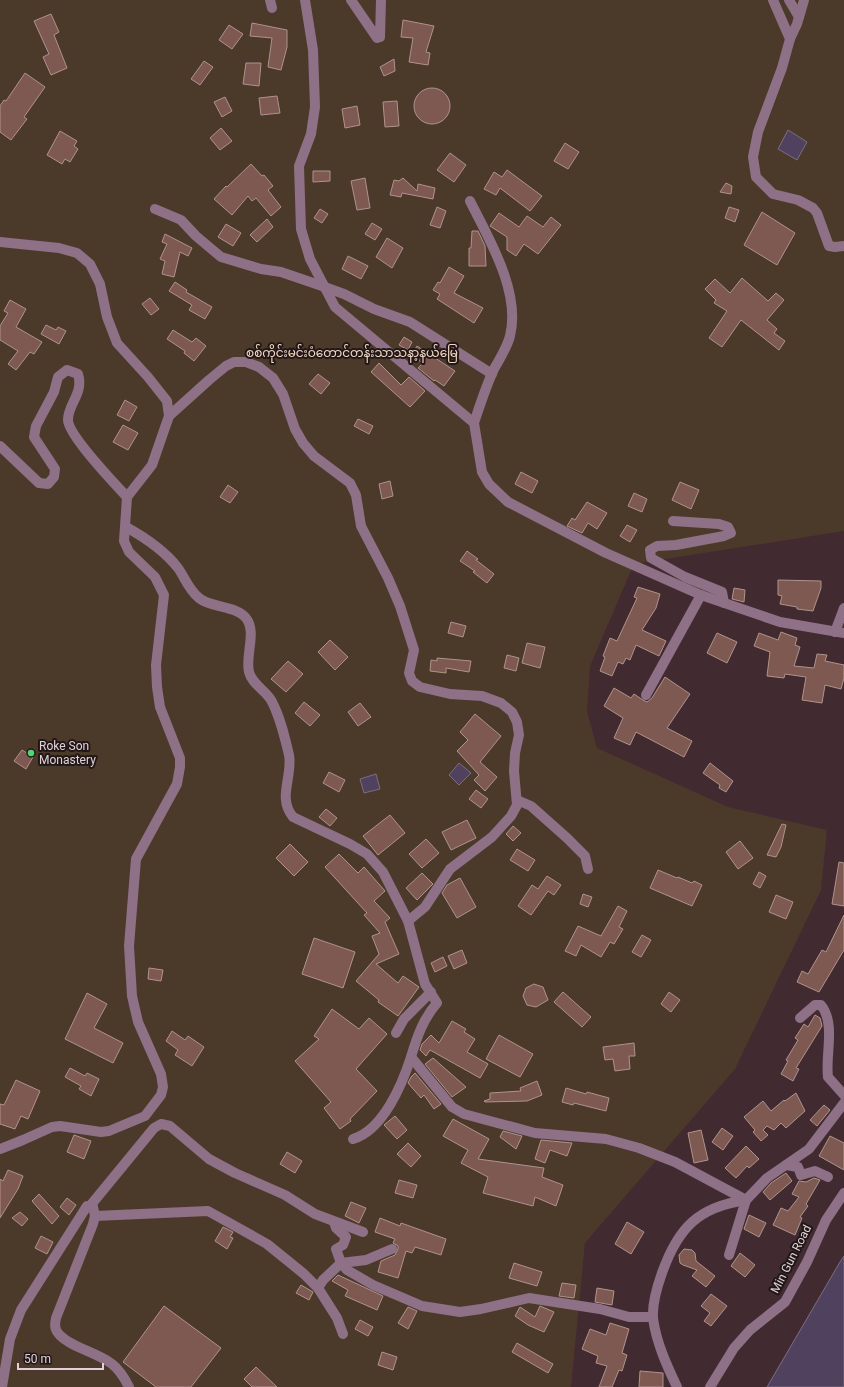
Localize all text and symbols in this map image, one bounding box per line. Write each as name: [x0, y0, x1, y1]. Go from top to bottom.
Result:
park label: စစ်ကိုင်းမင်းဝံတောင်တန်းသာသနာ့နယ်မြေ: [246, 344, 458, 363]
place label: Roke Son Monastery: [39, 739, 96, 767]
marker: Roke Son Monastery: [26, 748, 36, 758]
street label: Min Gun Road: [768, 1222, 814, 1296]
scale bar: [18, 1345, 103, 1371]
text: 50 m: [24, 1352, 51, 1366]

